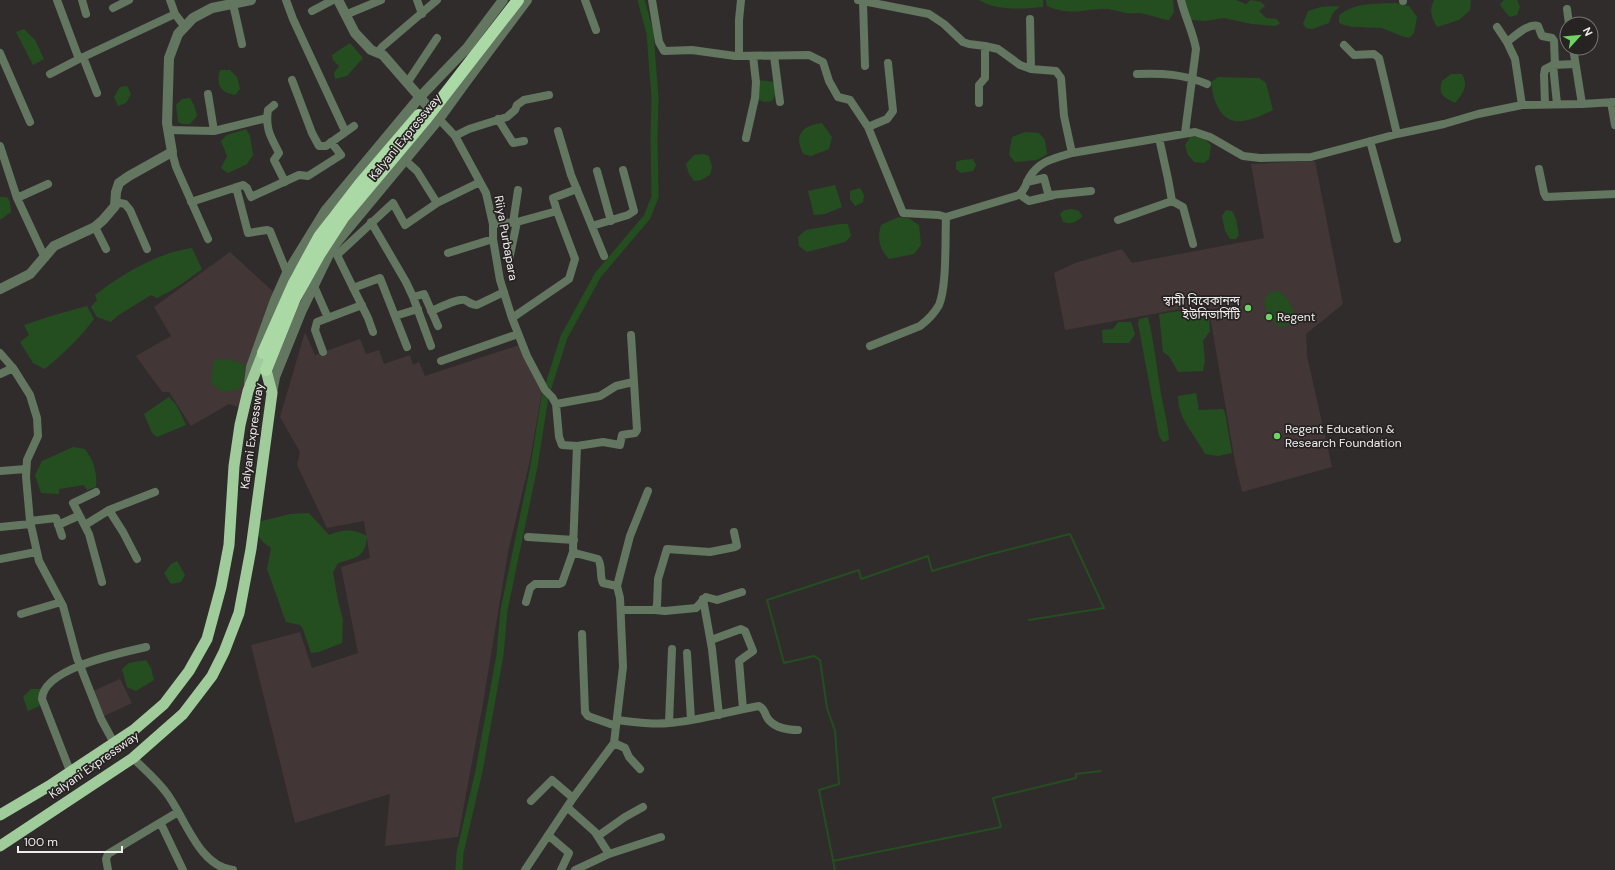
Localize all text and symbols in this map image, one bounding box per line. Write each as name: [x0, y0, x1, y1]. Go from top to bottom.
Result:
north arrow: [1559, 16, 1599, 56]
text: N: [1580, 25, 1596, 38]
street label: Kalyani Expressway: [365, 90, 445, 184]
street label: Riiya Purbapara: [491, 194, 521, 282]
place label: স্বামী বিবেকানন্দ ইউনিভার্সিটি: [1162, 293, 1240, 323]
marker: স্বামী বিবেকানন্দ ইউনিভার্সিটি: [1243, 303, 1253, 313]
place label: Regent: [1277, 309, 1316, 325]
marker: Regent: [1264, 312, 1274, 322]
street label: Kalyani Expressway: [237, 382, 267, 490]
place label: Regent Education & Research Foundation: [1285, 421, 1402, 451]
marker: Regent Education & Research Foundation: [1272, 431, 1282, 441]
street label: Kalyani Expressway: [46, 728, 143, 802]
scale bar: [18, 828, 122, 854]
text: 100 m: [24, 834, 58, 850]

